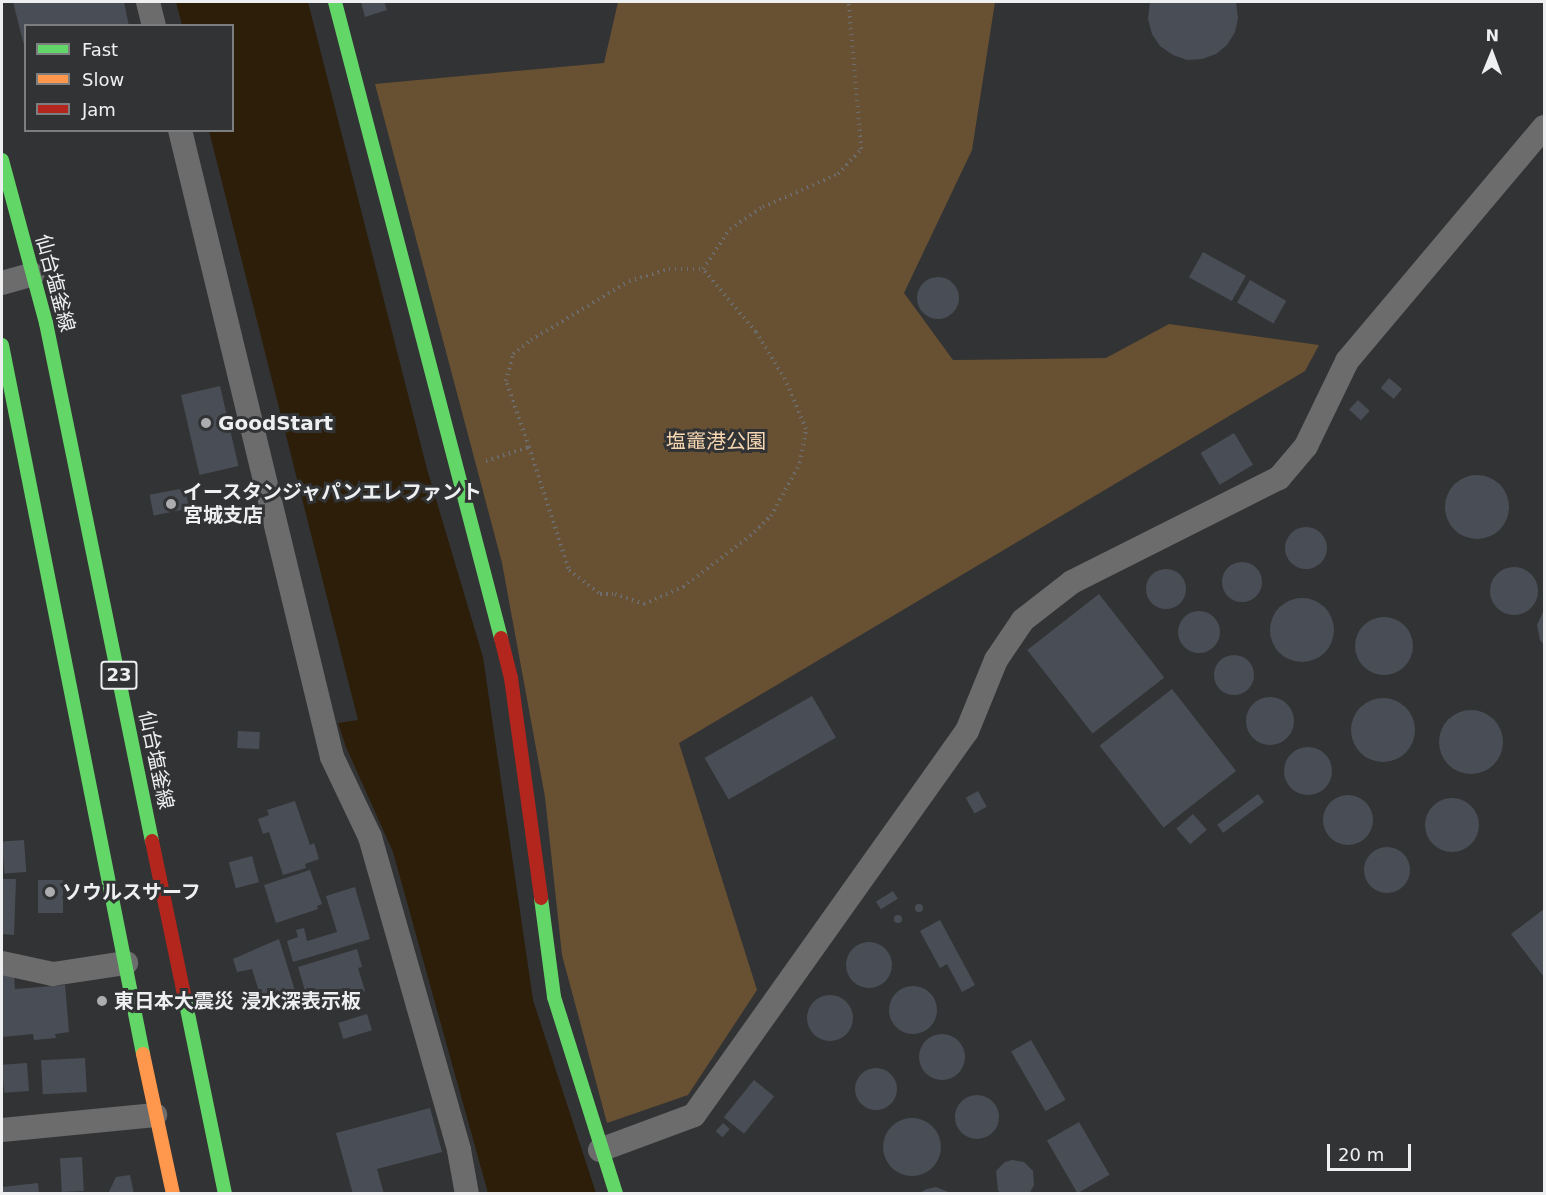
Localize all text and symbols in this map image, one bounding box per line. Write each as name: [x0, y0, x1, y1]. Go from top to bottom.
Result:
legend: [24, 24, 234, 132]
north arrow: [1462, 24, 1522, 84]
text: N: [1485, 26, 1499, 45]
text: Fast: [82, 39, 118, 60]
text: Slow: [82, 69, 124, 90]
text: Jam: [82, 99, 116, 120]
street label: 仙台塩釜線: [30, 232, 80, 334]
place label: GoodStart: [218, 411, 333, 435]
marker: GoodStart: [199, 416, 213, 430]
park label: 塩竈港公園: [666, 429, 766, 453]
place label: イースタンジャパンエレファント 宮城支店: [183, 480, 483, 527]
marker: イースタンジャパンエレファント 宮城支店: [164, 497, 178, 511]
road number: 23: [100, 660, 138, 690]
street label: 仙台塩釜線: [134, 709, 178, 811]
place label: ソウルスサーフ: [62, 880, 202, 904]
marker: ソウルスサーフ: [43, 885, 57, 899]
place label: 東日本大震災 浸水深表示板: [114, 989, 361, 1013]
marker: 東日本大震災 浸水深表示板: [95, 994, 109, 1008]
scale bar: [1330, 1132, 1414, 1170]
text: 20 m: [1338, 1144, 1384, 1165]

